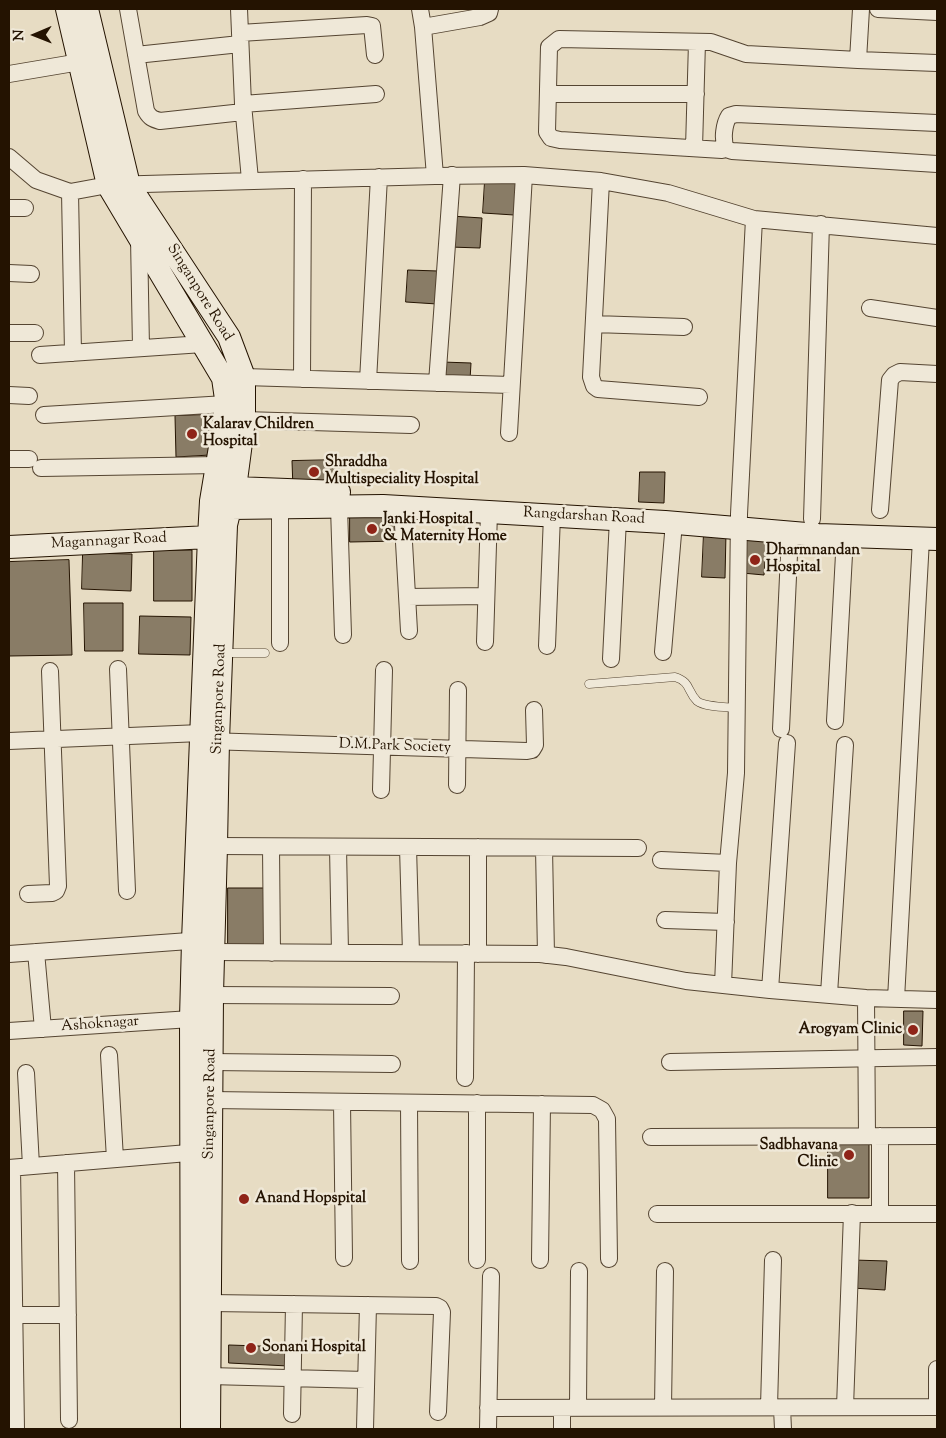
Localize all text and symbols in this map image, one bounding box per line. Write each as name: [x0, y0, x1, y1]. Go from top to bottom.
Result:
north arrow: [10, 10, 60, 60]
text: N: [10, 29, 30, 41]
street label: Singanpore Road: [162, 241, 236, 345]
place label: Kalarav Children Hospital: [203, 416, 314, 451]
marker: Kalarav Children Hospital: [185, 427, 199, 441]
place label: Shraddha Multispeciality Hospital: [325, 454, 479, 489]
marker: Shraddha Multispeciality Hospital: [307, 465, 321, 479]
street label: Rangdarshan Road: [523, 505, 645, 529]
place label: Janki Hospital & Maternity Home: [383, 511, 507, 546]
marker: Janki Hospital & Maternity Home: [365, 522, 379, 536]
street label: Magannagar Road: [51, 530, 167, 554]
place label: Dharmnandan Hospital: [766, 542, 860, 577]
marker: Dharmnandan Hospital: [748, 553, 762, 567]
street label: Singanpore Road: [209, 643, 231, 755]
street label: D.M.Park Society: [339, 736, 451, 758]
street label: Ashoknagar: [60, 1013, 140, 1037]
place label: Arogyam Clinic: [799, 1021, 902, 1039]
marker: Arogyam Clinic: [906, 1023, 920, 1037]
street label: Singanpore Road: [201, 1048, 221, 1160]
place label: Sadbhavana Clinic: [760, 1137, 838, 1172]
marker: Sadbhavana Clinic: [842, 1148, 856, 1162]
place label: Anand Hopspital: [255, 1190, 366, 1208]
marker: Anand Hopspital: [237, 1192, 251, 1206]
place label: Sonani Hospital: [262, 1339, 366, 1357]
marker: Sonani Hospital: [244, 1341, 258, 1355]

